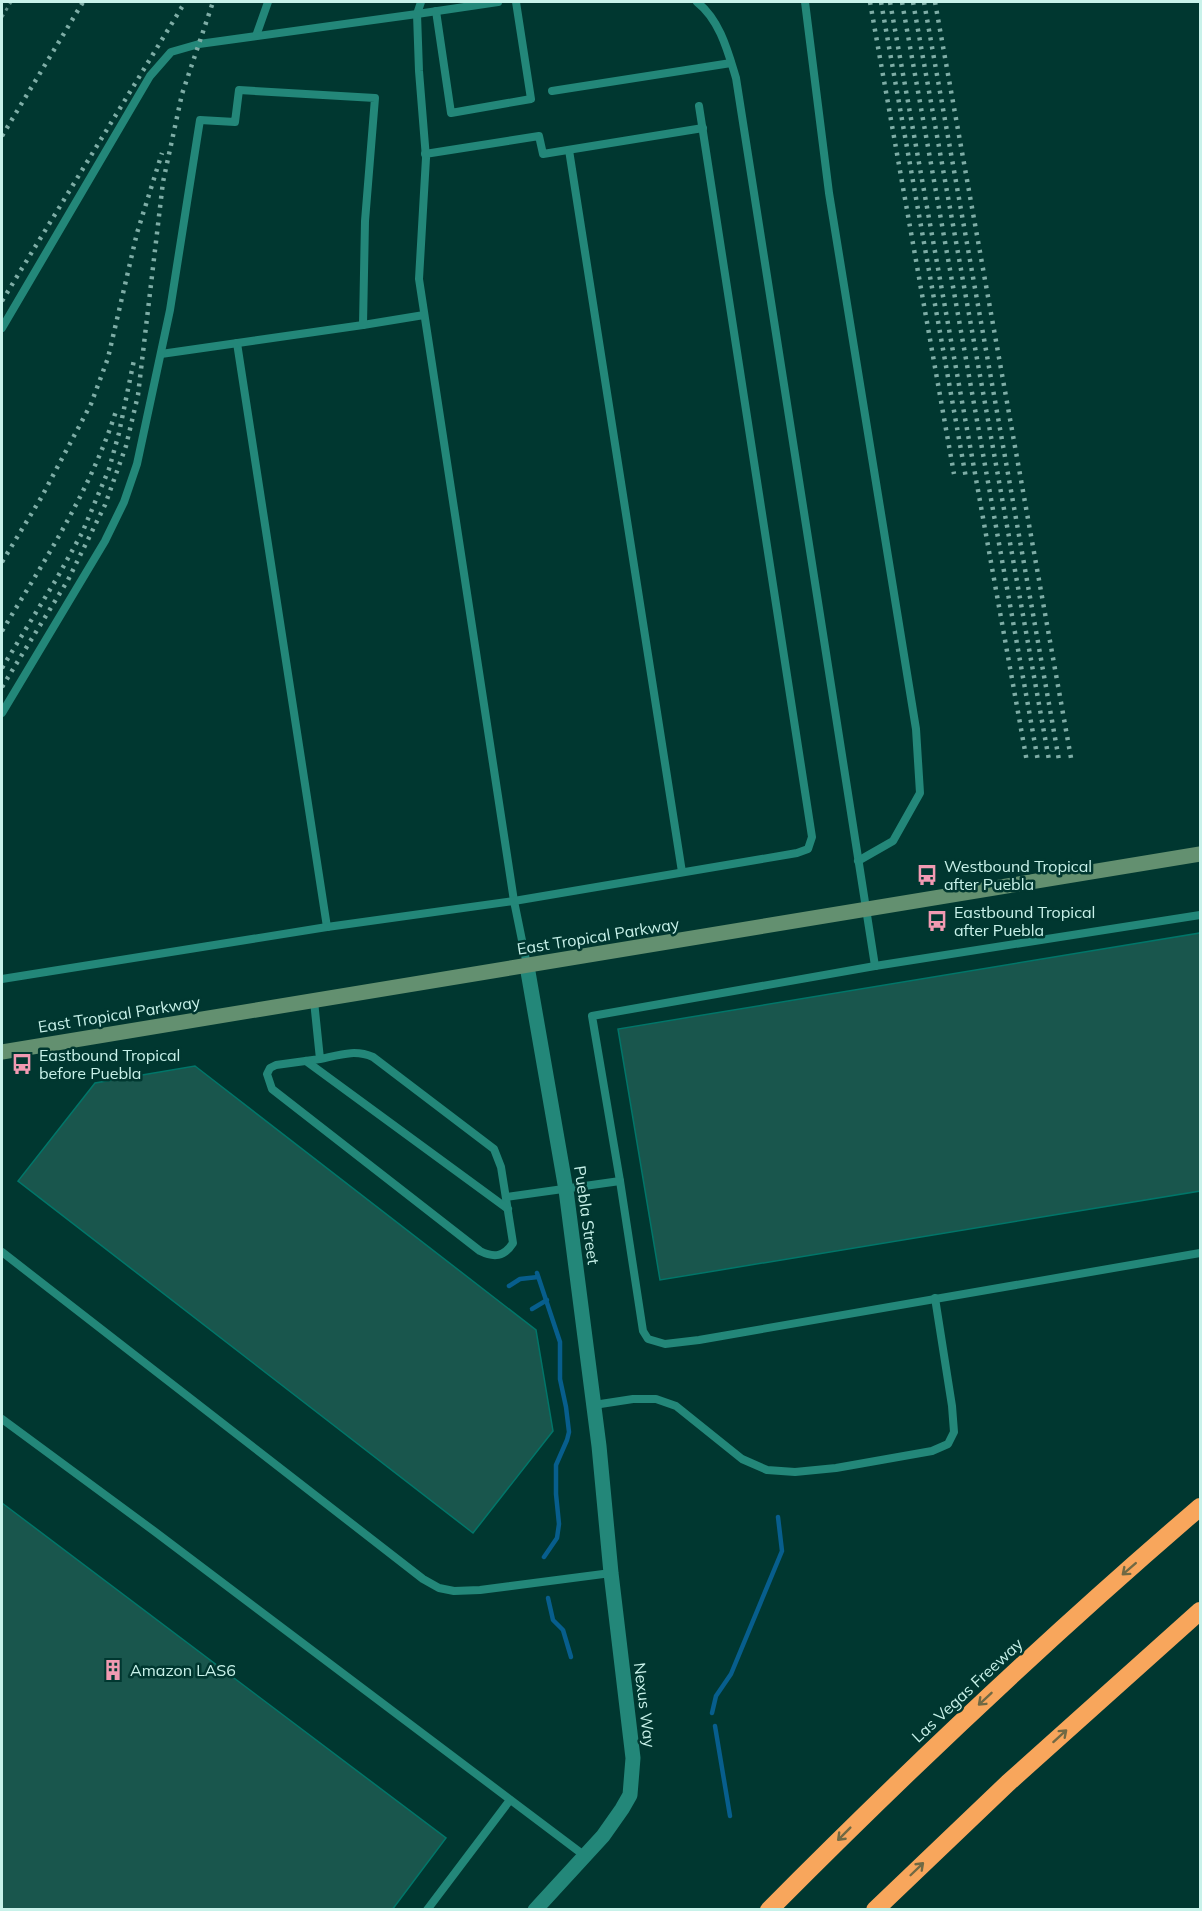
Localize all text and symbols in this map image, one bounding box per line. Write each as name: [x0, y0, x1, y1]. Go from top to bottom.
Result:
place label: Westbound Tropical after Puebla: [944, 856, 1092, 894]
bus stop icon: Westbound Tropical after Puebla: [915, 863, 939, 887]
place label: Eastbound Tropical after Puebla: [954, 902, 1095, 940]
bus stop icon: Eastbound Tropical after Puebla: [925, 909, 949, 933]
street label: East Tropical Parkway: [516, 913, 681, 959]
street label: East Tropical Parkway: [37, 991, 202, 1037]
place label: Eastbound Tropical before Puebla: [39, 1045, 180, 1083]
bus stop icon: Eastbound Tropical before Puebla: [10, 1052, 34, 1076]
street label: Puebla Street: [570, 1164, 604, 1266]
one-way arrow: [1122, 1561, 1138, 1575]
street label: Las Vegas Freeway: [907, 1633, 1027, 1747]
building icon: Amazon LAS6: [101, 1658, 125, 1682]
place label: Amazon LAS6: [130, 1660, 236, 1680]
street label: Nexus Way: [630, 1661, 660, 1749]
one-way arrow: [978, 1692, 993, 1706]
one-way arrow: [1052, 1729, 1067, 1743]
one-way arrow: [837, 1827, 851, 1842]
one-way arrow: [910, 1862, 925, 1876]

